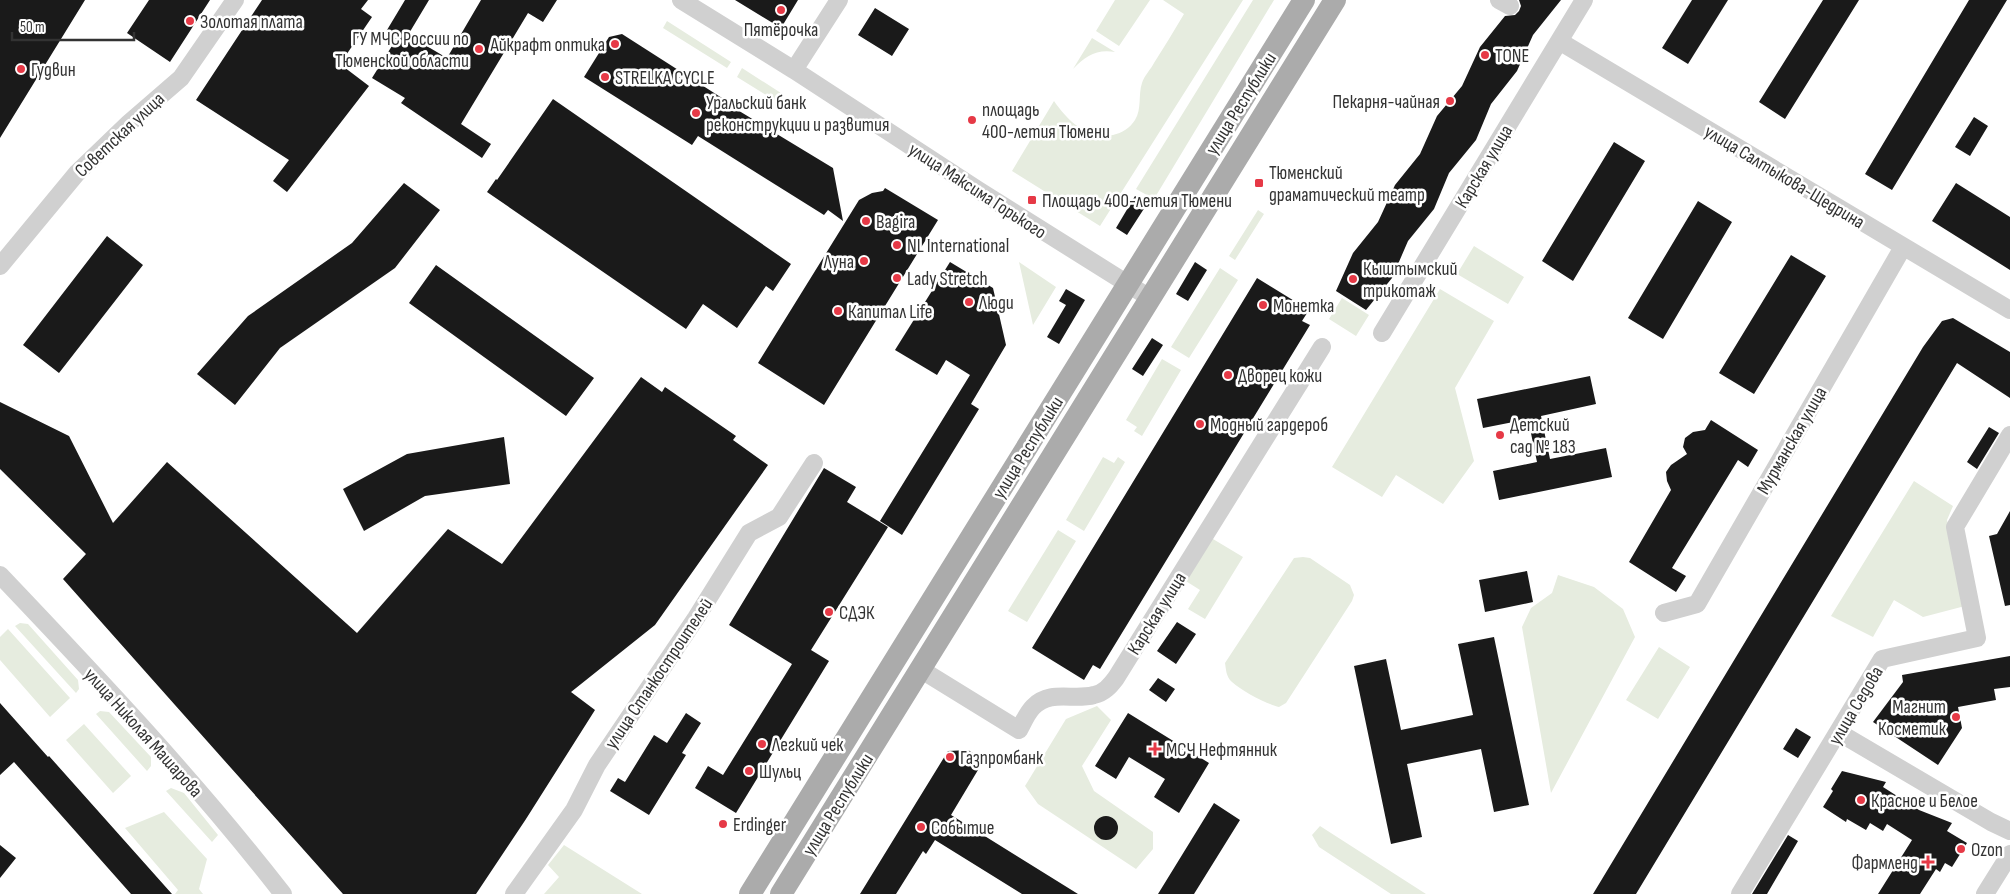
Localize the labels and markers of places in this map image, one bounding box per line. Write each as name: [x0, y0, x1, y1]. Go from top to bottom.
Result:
marker: Пятёрочка: [775, 4, 787, 16]
place label: Золотая плата: [200, 11, 303, 34]
marker: Золотая плата: [184, 15, 196, 27]
place label: Пятёрочка: [744, 19, 818, 42]
place label: ГУ МЧС России по Тюменской области: [335, 28, 469, 73]
place label: Айкрафт оптика: [490, 34, 605, 57]
marker: Айкрафт оптика: [609, 38, 621, 50]
marker: ГУ МЧС России по Тюменской области: [473, 43, 485, 55]
place label: TONE: [1495, 45, 1529, 68]
marker: TONE: [1479, 49, 1491, 61]
place label: Гудвин: [31, 59, 76, 82]
marker: Гудвин: [15, 63, 27, 75]
place label: STRELKA CYCLE: [615, 67, 715, 90]
marker: STRELKA CYCLE: [599, 71, 611, 83]
place label: Пекарня-чайная: [1332, 91, 1440, 114]
place label: Уральский банк реконструкции и развития: [706, 92, 889, 137]
marker: Пекарня-чайная: [1444, 95, 1456, 107]
place label: площадь 400-летия Тюмени: [982, 99, 1110, 144]
marker: Уральский банк реконструкции и развития: [690, 107, 702, 119]
marker: площадь 400-летия Тюмени: [966, 114, 978, 126]
place label: Тюменский драматический театр: [1269, 162, 1425, 207]
marker: Тюменский драматический театр: [1253, 177, 1265, 189]
place label: Площадь 400-летия Тюмени: [1042, 190, 1232, 213]
marker: Площадь 400-летия Тюмени: [1026, 194, 1038, 206]
place label: Bagira: [876, 211, 915, 234]
marker: Bagira: [860, 215, 872, 227]
place label: NL International: [907, 235, 1009, 258]
marker: NL International: [891, 239, 903, 251]
place label: Луна: [823, 251, 854, 274]
marker: Луна: [858, 255, 870, 267]
place label: Кыштымский трикотаж: [1363, 258, 1457, 303]
place label: Lady Stretch: [907, 268, 988, 291]
marker: Lady Stretch: [891, 272, 903, 284]
marker: Кыштымский трикотаж: [1347, 273, 1359, 285]
place label: Люди: [978, 292, 1014, 315]
place label: Монетка: [1273, 295, 1334, 318]
marker: Люди: [963, 296, 975, 308]
marker: Монетка: [1257, 299, 1269, 311]
place label: Капитал Life: [848, 301, 932, 324]
marker: Капитал Life: [832, 305, 844, 317]
place label: Дворец кожи: [1238, 365, 1322, 388]
marker: Дворец кожи: [1222, 369, 1234, 381]
place label: Модный гардероб: [1210, 414, 1328, 437]
place label: Детский сад № 183: [1510, 414, 1576, 459]
marker: Модный гардероб: [1194, 418, 1206, 430]
marker: Детский сад № 183: [1494, 429, 1506, 441]
place label: СДЭК: [839, 602, 875, 625]
marker: СДЭК: [823, 606, 835, 618]
place label: Магнит Косметик: [1878, 696, 1947, 741]
marker: Магнит Косметик: [1950, 711, 1962, 723]
place label: Легкий чек: [771, 734, 844, 757]
marker: Легкий чек: [756, 738, 768, 750]
place label: МСЧ Нефтянник: [1166, 739, 1278, 762]
marker: МСЧ Нефтянник: [1148, 742, 1162, 756]
place label: Газпромбанк: [960, 747, 1044, 770]
marker: Газпромбанк: [944, 751, 956, 763]
place label: Шульц: [759, 761, 801, 784]
marker: Шульц: [743, 765, 755, 777]
place label: Красное и Белое: [1871, 790, 1978, 813]
marker: Красное и Белое: [1855, 794, 1867, 806]
place label: Erdinger: [733, 814, 787, 837]
place label: Событие: [931, 817, 994, 840]
marker: Erdinger: [717, 818, 729, 830]
marker: Событие: [915, 821, 927, 833]
place label: Ozon: [1971, 839, 2003, 862]
marker: Ozon: [1955, 843, 1967, 855]
place label: Фармленд: [1851, 852, 1918, 875]
marker: Фармленд: [1922, 856, 1934, 868]

